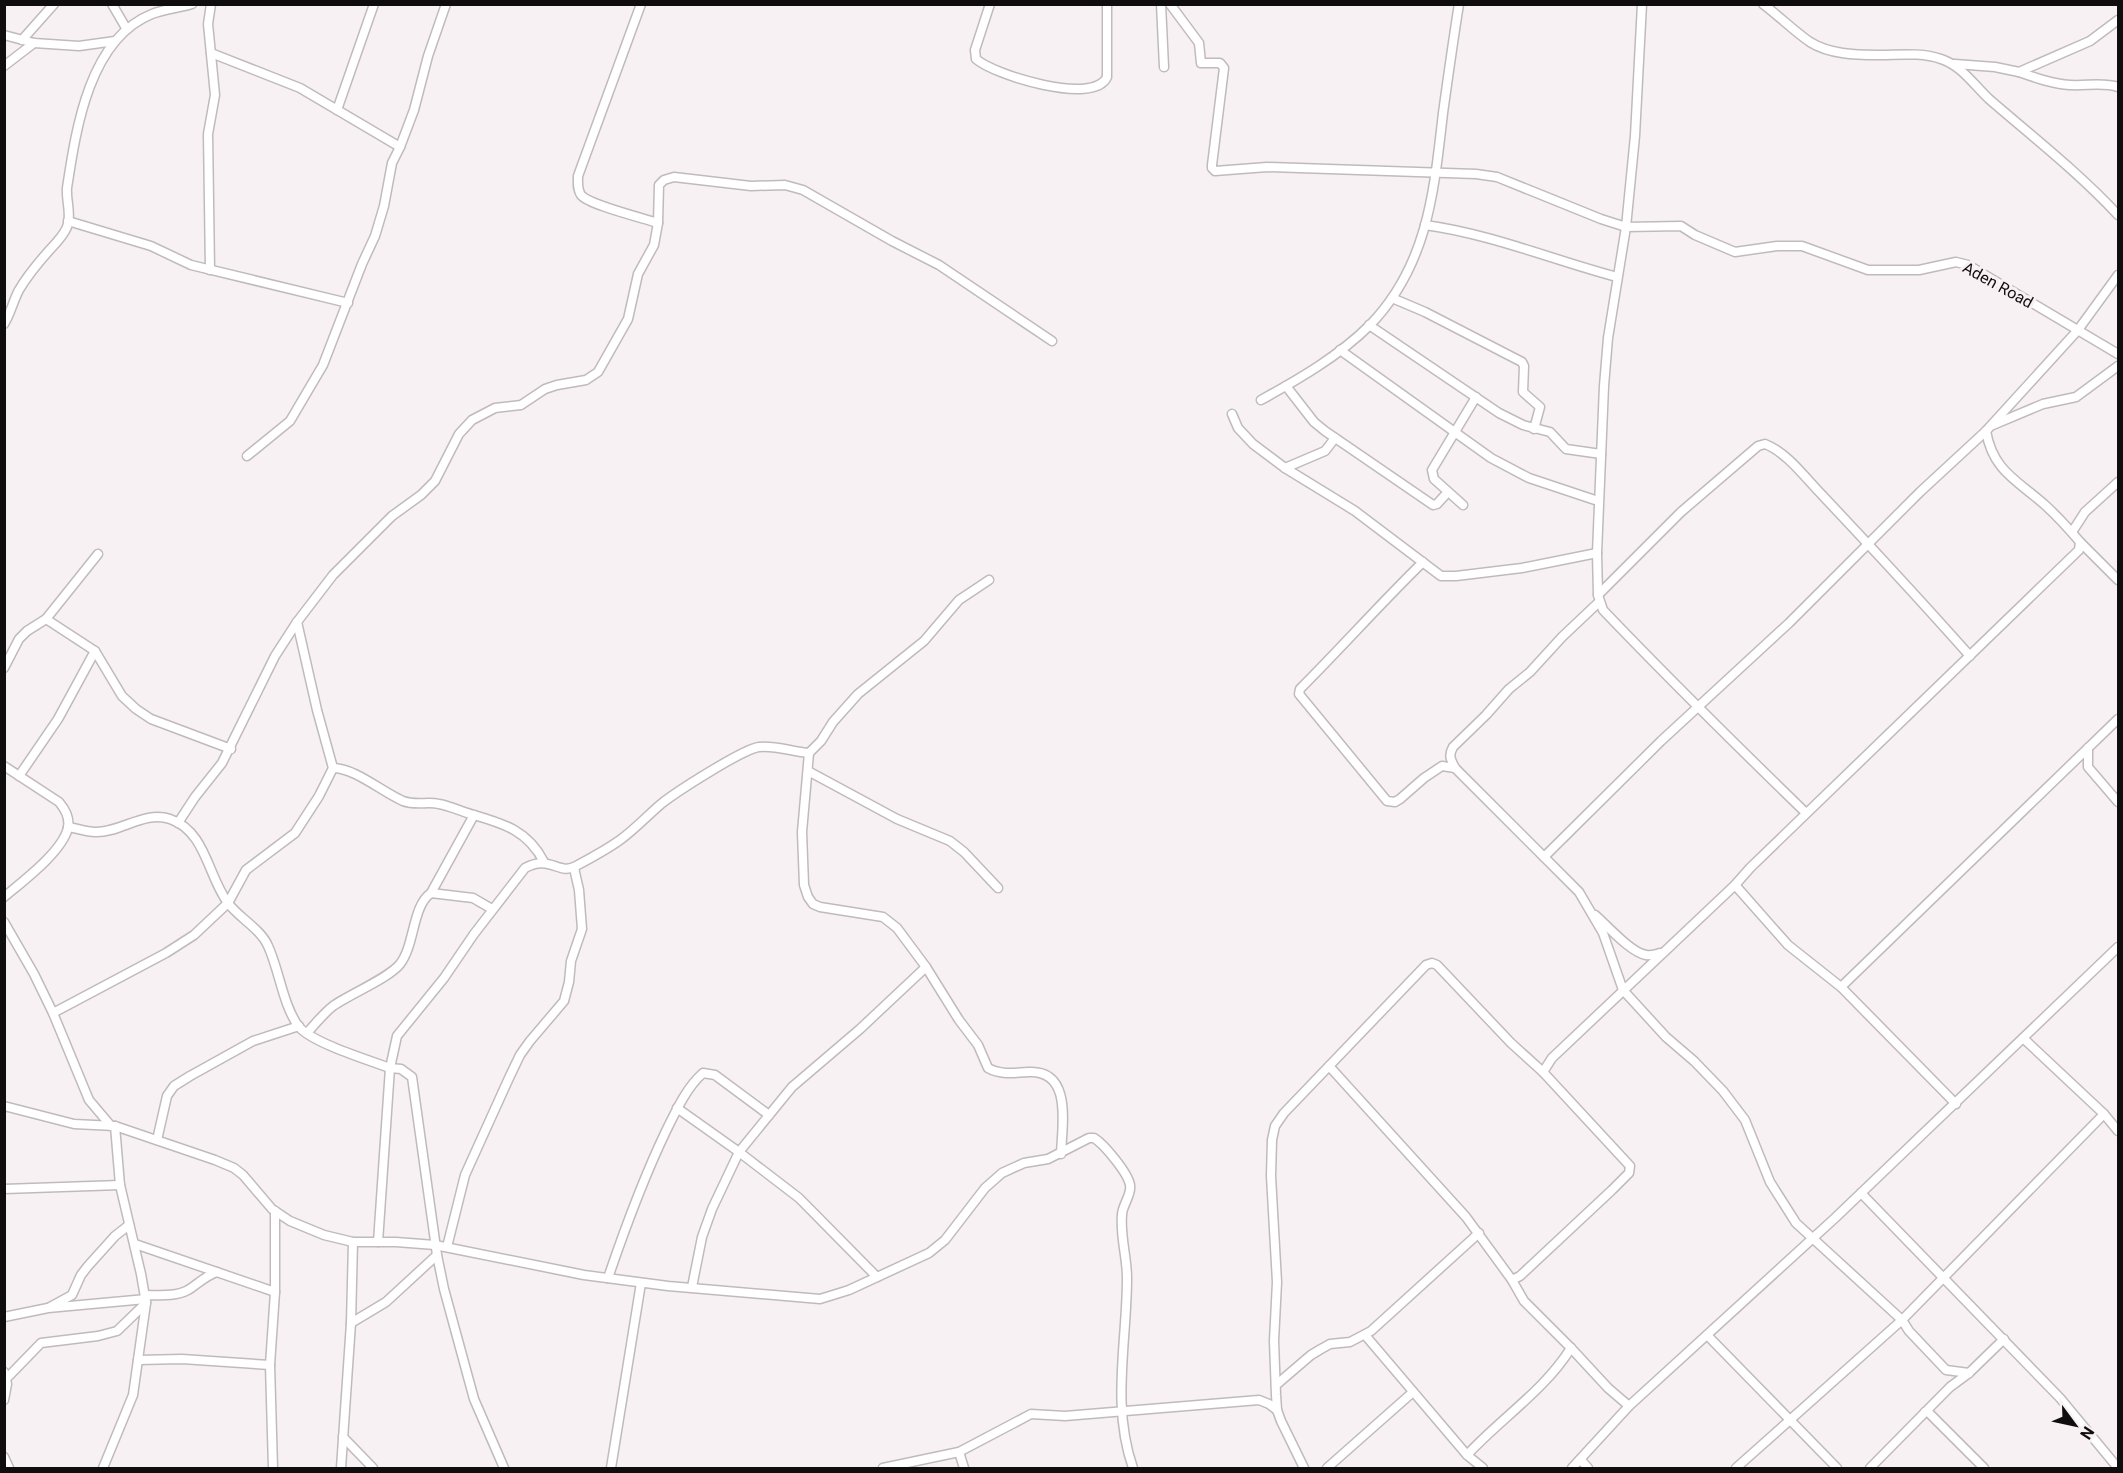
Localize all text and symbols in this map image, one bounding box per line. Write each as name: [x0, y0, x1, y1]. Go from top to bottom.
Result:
street label: Aden Road: [1960, 258, 2036, 312]
north arrow: [2045, 1395, 2105, 1455]
text: N: [2076, 1423, 2098, 1443]

